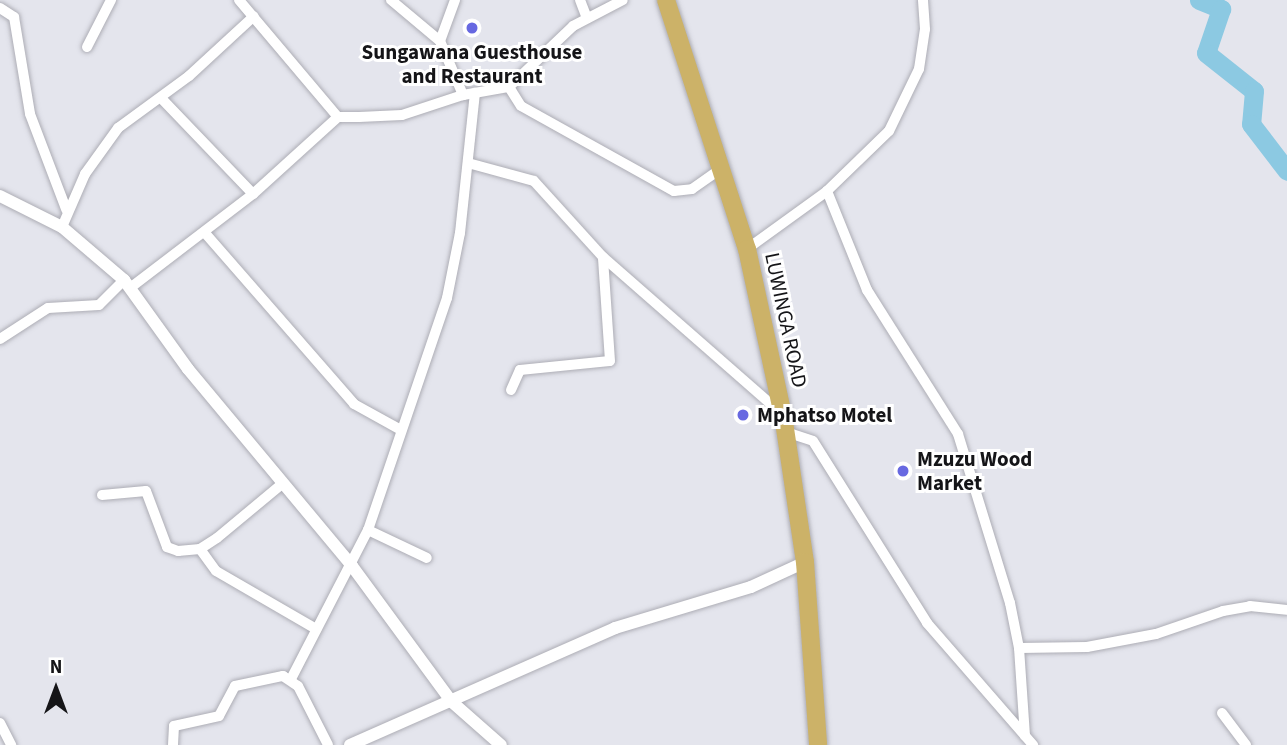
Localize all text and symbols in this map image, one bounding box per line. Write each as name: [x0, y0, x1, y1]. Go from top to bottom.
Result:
marker: Sungawana Guesthouse and Restaurant: [464, 20, 480, 36]
place label: Sungawana Guesthouse and Restaurant: [362, 39, 582, 89]
street label: LUWINGA ROAD: [759, 250, 813, 390]
place label: Mphatso Motel: [757, 402, 892, 428]
marker: Mphatso Motel: [735, 407, 751, 423]
place label: Mzuzu Wood Market: [917, 446, 1032, 496]
marker: Mzuzu Wood Market: [895, 463, 911, 479]
north arrow: [21, 654, 91, 724]
text: N: [50, 654, 62, 681]

